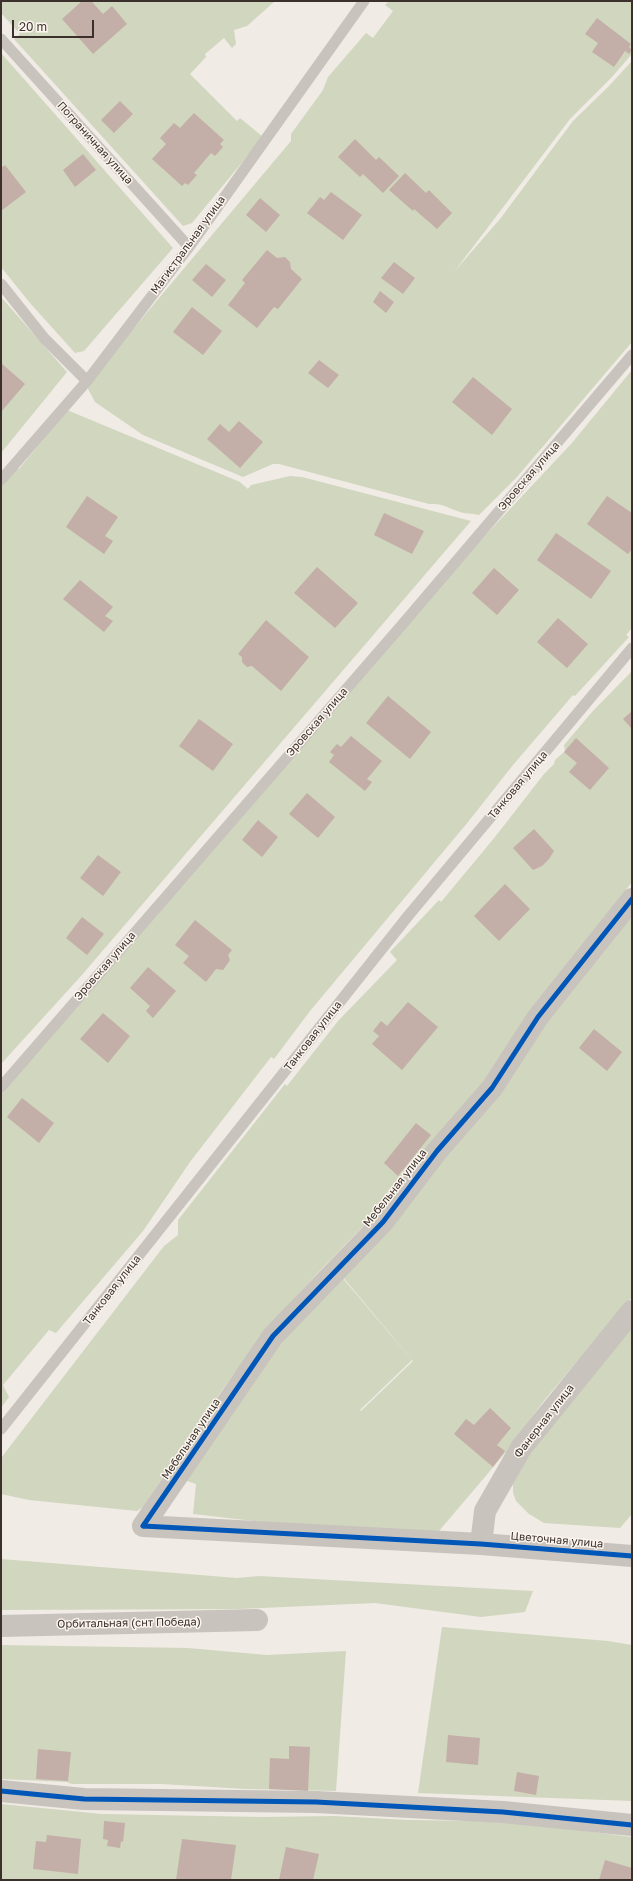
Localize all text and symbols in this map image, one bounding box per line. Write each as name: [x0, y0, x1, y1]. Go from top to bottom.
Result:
scale bar: [14, 12, 96, 38]
text: 20 m: [19, 19, 47, 34]
street label: Пограничная улица: [54, 99, 136, 187]
street label: Магистральная улица: [148, 193, 228, 297]
street label: Эровская улица: [496, 439, 562, 513]
street label: Эровская улица: [284, 685, 350, 759]
street label: Танковая улица: [486, 748, 550, 822]
street label: Эровская улица: [72, 929, 138, 1003]
street label: Танковая улица: [282, 998, 344, 1074]
street label: Мебельная улица: [361, 1146, 429, 1230]
street label: Танковая улица: [81, 1252, 143, 1328]
street label: Фанерная улица: [511, 1382, 577, 1460]
street label: Мебельная улица: [159, 1396, 223, 1482]
street label: Цветочная улица: [510, 1529, 604, 1551]
street label: Орбитальная (снт Победа): [57, 1615, 201, 1631]

